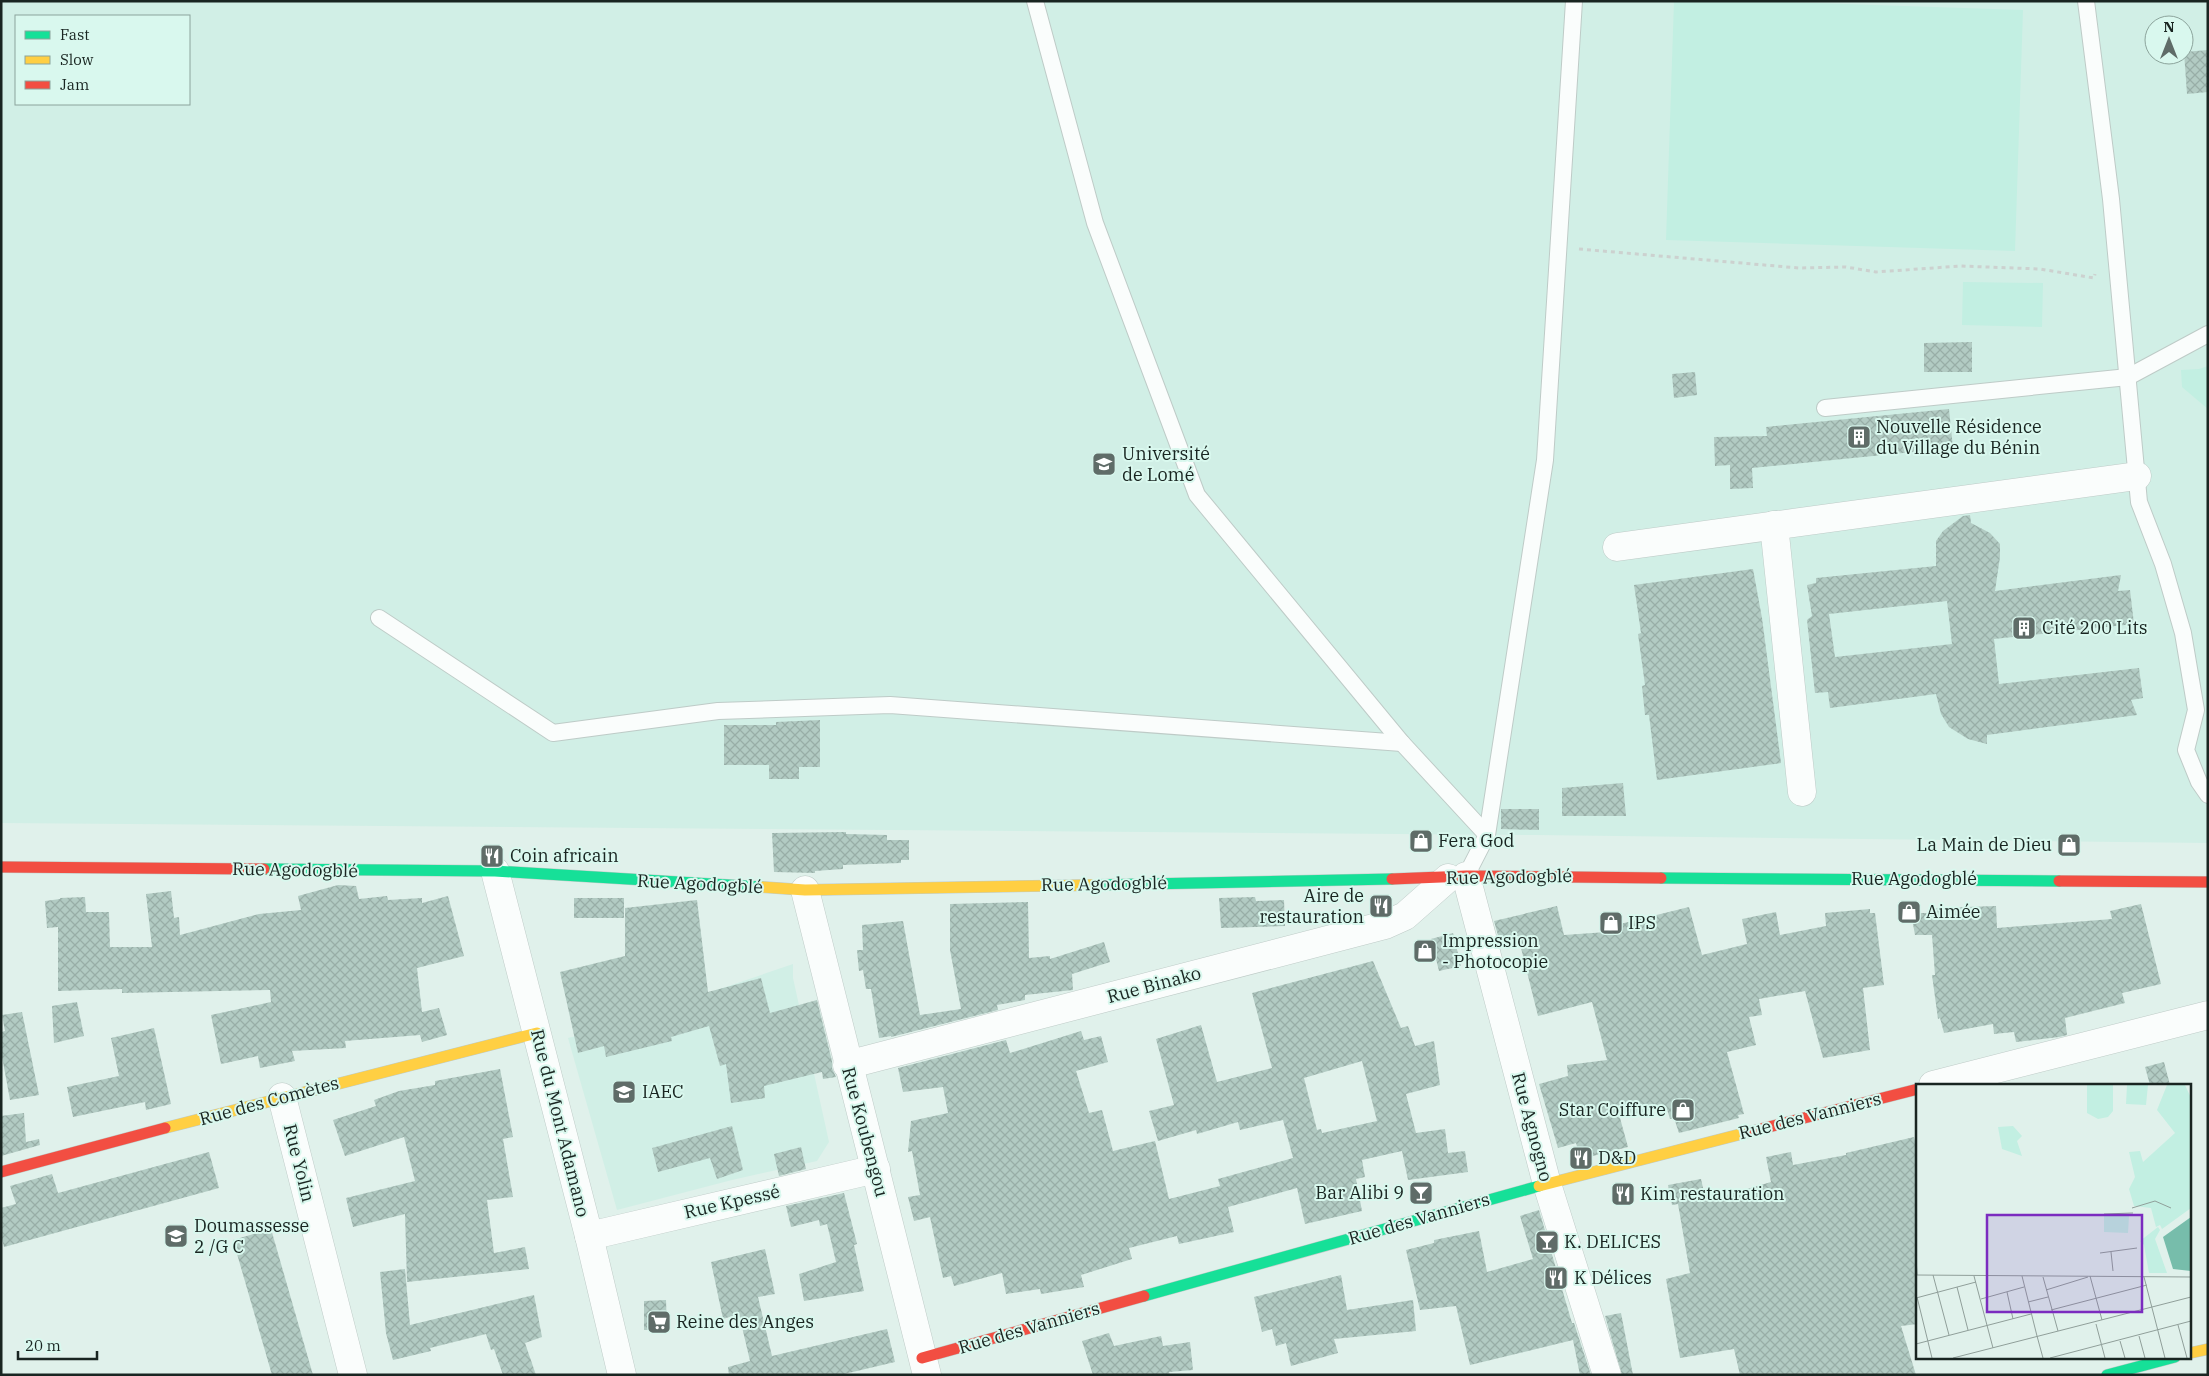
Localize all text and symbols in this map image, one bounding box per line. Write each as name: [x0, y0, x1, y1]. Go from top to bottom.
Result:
legend: [15, 15, 190, 105]
north arrow: [2144, 15, 2194, 65]
text: N: [2163, 18, 2175, 36]
text: Fast: [60, 25, 90, 44]
text: Slow: [60, 50, 94, 69]
text: Jam: [60, 75, 89, 94]
place label: Nouvelle Résidence du Village du Bénin: [1876, 415, 2042, 459]
building icon: Nouvelle Résidence du Village du Bénin: [1846, 424, 1872, 450]
place label: Université de Lomé: [1122, 442, 1210, 486]
school or university icon: Université de Lomé: [1091, 451, 1117, 477]
building icon: Cité 200 Lits: [2011, 615, 2037, 641]
place label: Cité 200 Lits: [2042, 616, 2148, 639]
shop icon: Fera God: [1408, 828, 1434, 854]
place label: Fera God: [1438, 829, 1514, 852]
shop icon: La Main de Dieu: [2056, 832, 2082, 858]
place label: La Main de Dieu: [1916, 833, 2052, 856]
restaurant icon: Coin africain: [479, 843, 505, 869]
place label: Coin africain: [510, 844, 619, 867]
street label: Rue Agodogblé: [232, 857, 358, 882]
street label: Rue Agodogblé: [1446, 864, 1572, 889]
street label: Rue Agodogblé: [1851, 867, 1977, 890]
street label: Rue Agodogblé: [636, 869, 764, 898]
street label: Rue Agodogblé: [1041, 871, 1167, 896]
place label: Aire de restauration: [1259, 884, 1364, 928]
restaurant icon: Aire de restauration: [1368, 893, 1394, 919]
shop icon: Aimée: [1896, 899, 1922, 925]
place label: Aimée: [1926, 900, 1980, 923]
shop icon: IPS: [1598, 910, 1624, 936]
place label: IPS: [1628, 911, 1656, 934]
place label: Impression - Photocopie: [1442, 929, 1548, 973]
shop icon: Impression - Photocopie: [1412, 938, 1438, 964]
street label: Rue Binako: [1104, 961, 1203, 1008]
street label: Rue du Mont Adamano: [526, 1027, 595, 1219]
street label: Rue Koubengou: [837, 1064, 894, 1199]
street label: Rue Agnogno: [1507, 1070, 1558, 1184]
street label: Rue des Comètes: [196, 1071, 341, 1130]
school or university icon: IAEC: [611, 1079, 637, 1105]
place label: IAEC: [642, 1080, 684, 1103]
inset map: [1916, 1084, 2192, 1358]
street label: Rue des Vanniers: [1736, 1087, 1884, 1144]
shop icon: Star Coiffure: [1670, 1097, 1696, 1123]
place label: Star Coiffure: [1559, 1098, 1666, 1121]
street label: Rue Yolin: [279, 1121, 320, 1204]
restaurant icon: D&D: [1568, 1145, 1594, 1171]
place label: D&D: [1598, 1146, 1636, 1169]
street label: Rue Kpessé: [682, 1179, 782, 1224]
bar icon: Bar Alibi 9: [1408, 1180, 1434, 1206]
place label: Bar Alibi 9: [1315, 1181, 1404, 1204]
restaurant icon: Kim restauration: [1610, 1181, 1636, 1207]
place label: Kim restauration: [1640, 1182, 1785, 1205]
street label: Rue des Vanniers: [1345, 1187, 1492, 1250]
place label: Doumassesse 2 /G C: [194, 1214, 309, 1258]
school or university icon: Doumassesse 2 /G C: [163, 1223, 189, 1249]
bar icon: K. DELICES: [1534, 1229, 1560, 1255]
place label: K. DELICES: [1564, 1230, 1661, 1253]
restaurant icon: K Délices: [1543, 1265, 1569, 1291]
place label: K Délices: [1574, 1266, 1652, 1289]
street label: Rue des Vanniers: [955, 1296, 1102, 1359]
supermarket icon: Reine des Anges: [646, 1309, 672, 1335]
place label: Reine des Anges: [676, 1310, 814, 1333]
scale bar: [18, 1328, 96, 1360]
text: 20 m: [25, 1336, 61, 1355]

